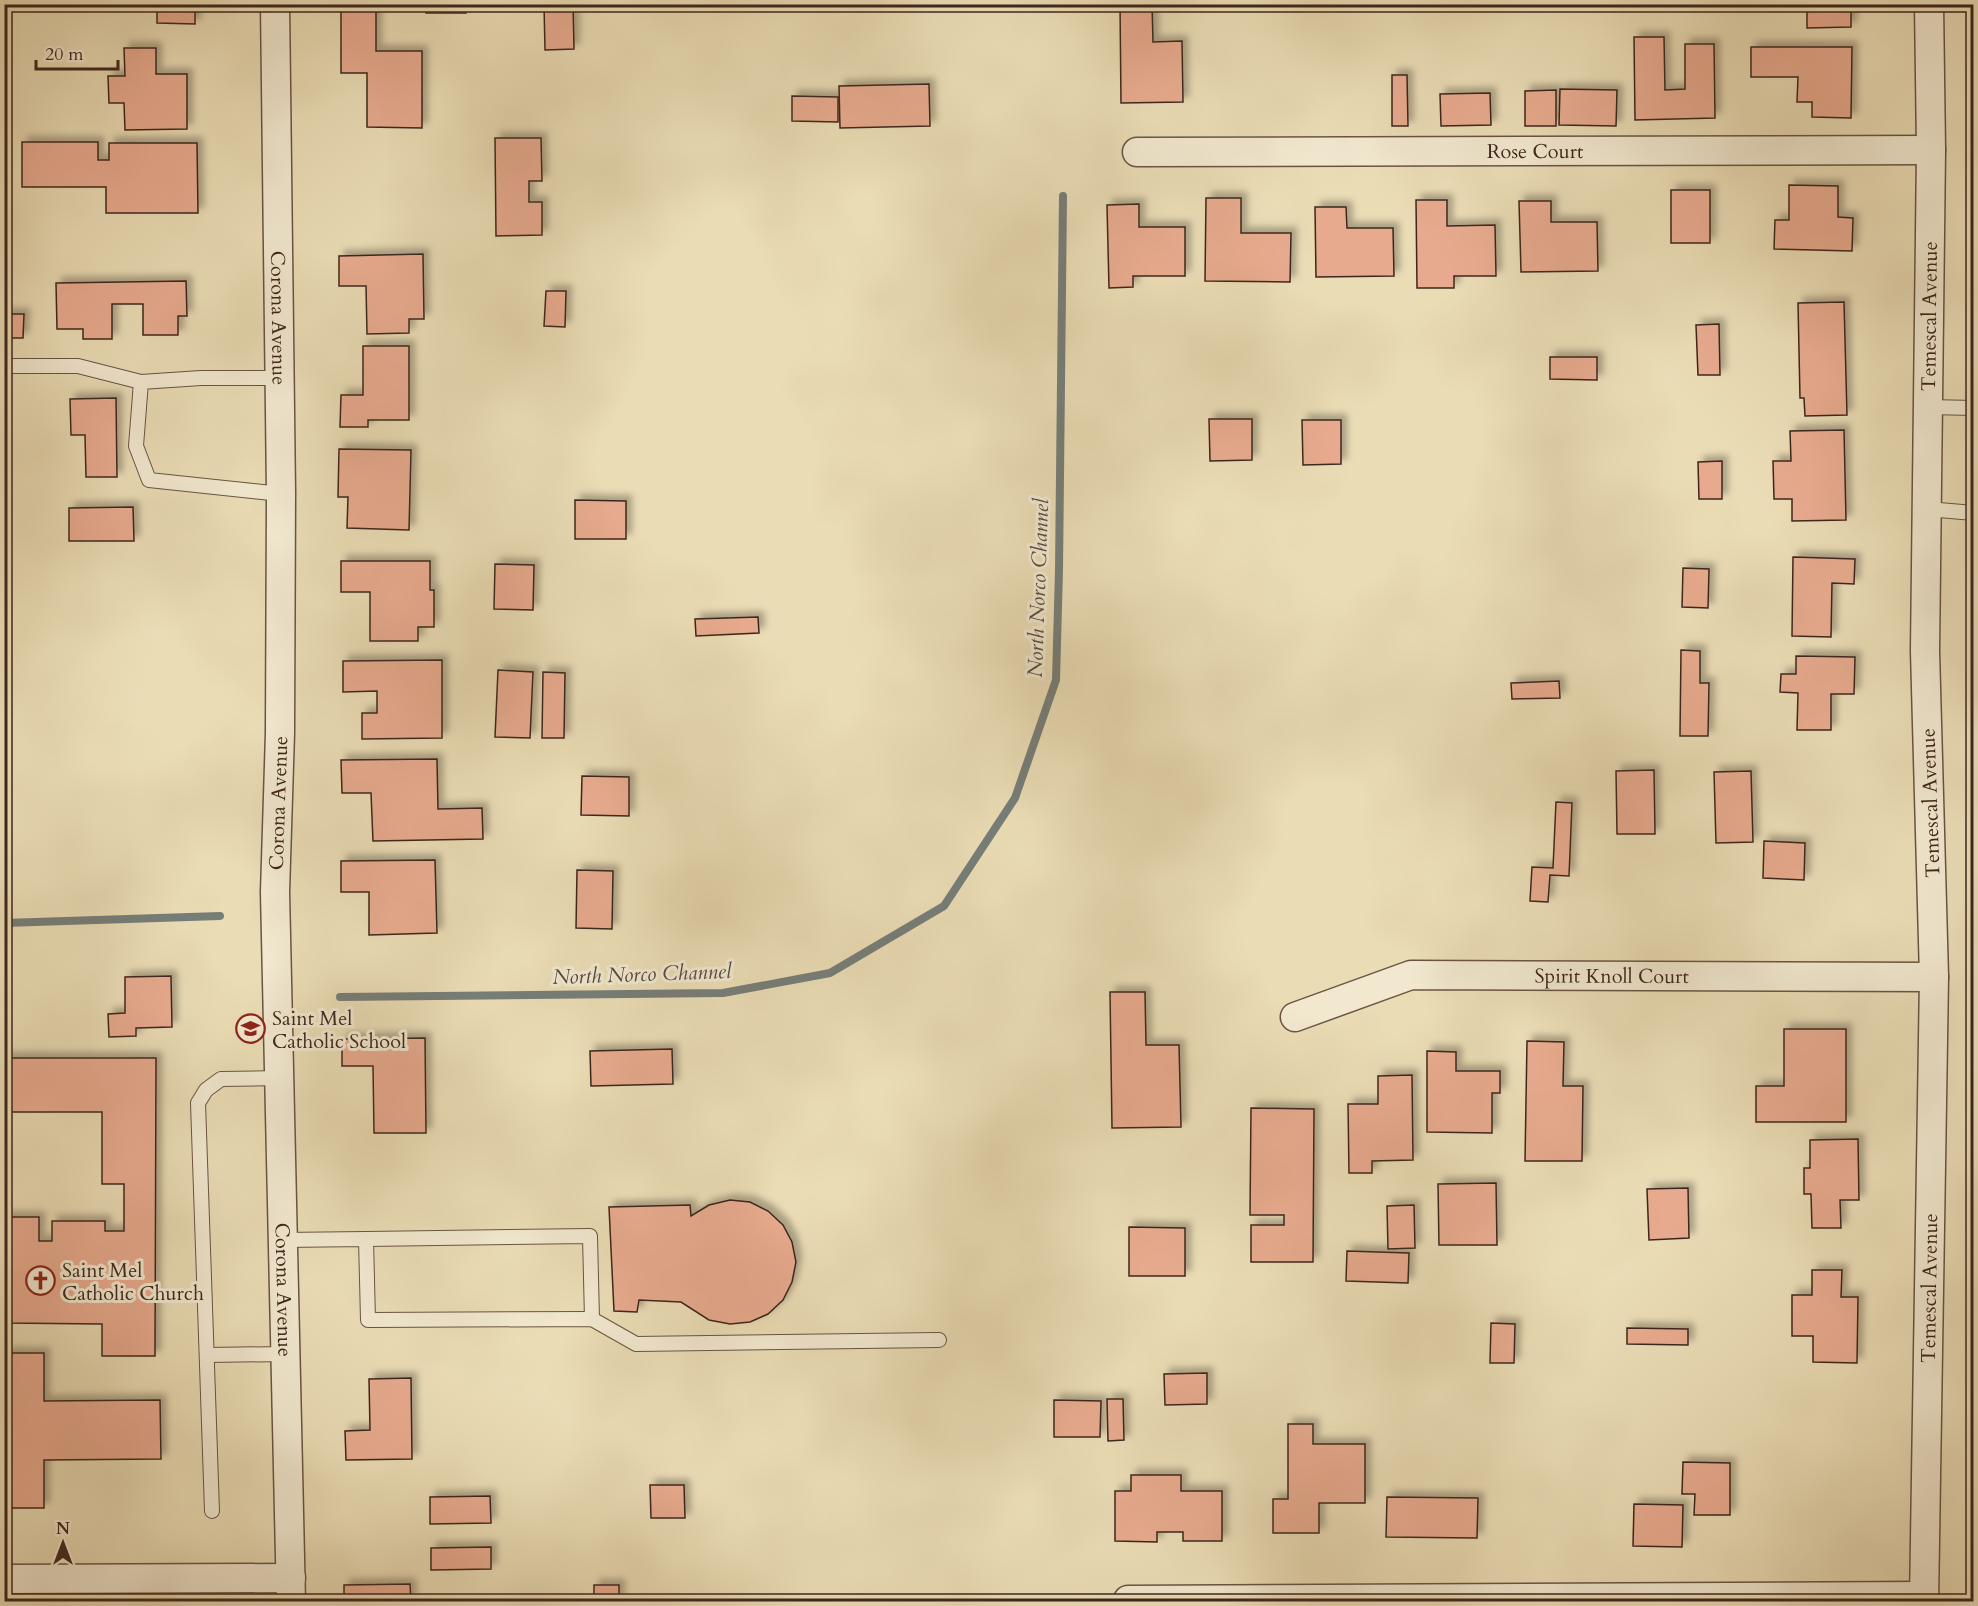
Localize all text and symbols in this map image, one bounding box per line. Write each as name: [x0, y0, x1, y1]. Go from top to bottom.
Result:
scale bar: [36, 33, 118, 71]
text: 20 m: [45, 42, 84, 67]
street label: Rose Court: [1487, 138, 1584, 165]
street label: Temescal Avenue: [1915, 241, 1944, 391]
street label: Corona Avenue: [264, 251, 293, 385]
water label: North Norco Channel: [1021, 497, 1056, 678]
street label: Temescal Avenue: [1914, 728, 1947, 878]
street label: Corona Avenue: [263, 735, 294, 871]
water label: North Norco Channel: [552, 957, 733, 992]
street label: Spirit Knoll Court: [1534, 962, 1689, 990]
place label: Saint Mel Catholic School: [272, 1005, 406, 1055]
school or university icon: Saint Mel Catholic School: [235, 1013, 267, 1045]
street label: Temescal Avenue: [1915, 1213, 1944, 1363]
street label: Corona Avenue: [268, 1222, 298, 1357]
place label: Saint Mel Catholic Church: [62, 1257, 204, 1307]
church icon: Saint Mel Catholic Church: [25, 1265, 57, 1297]
north arrow: [33, 1513, 93, 1573]
text: N: [56, 1518, 70, 1540]

